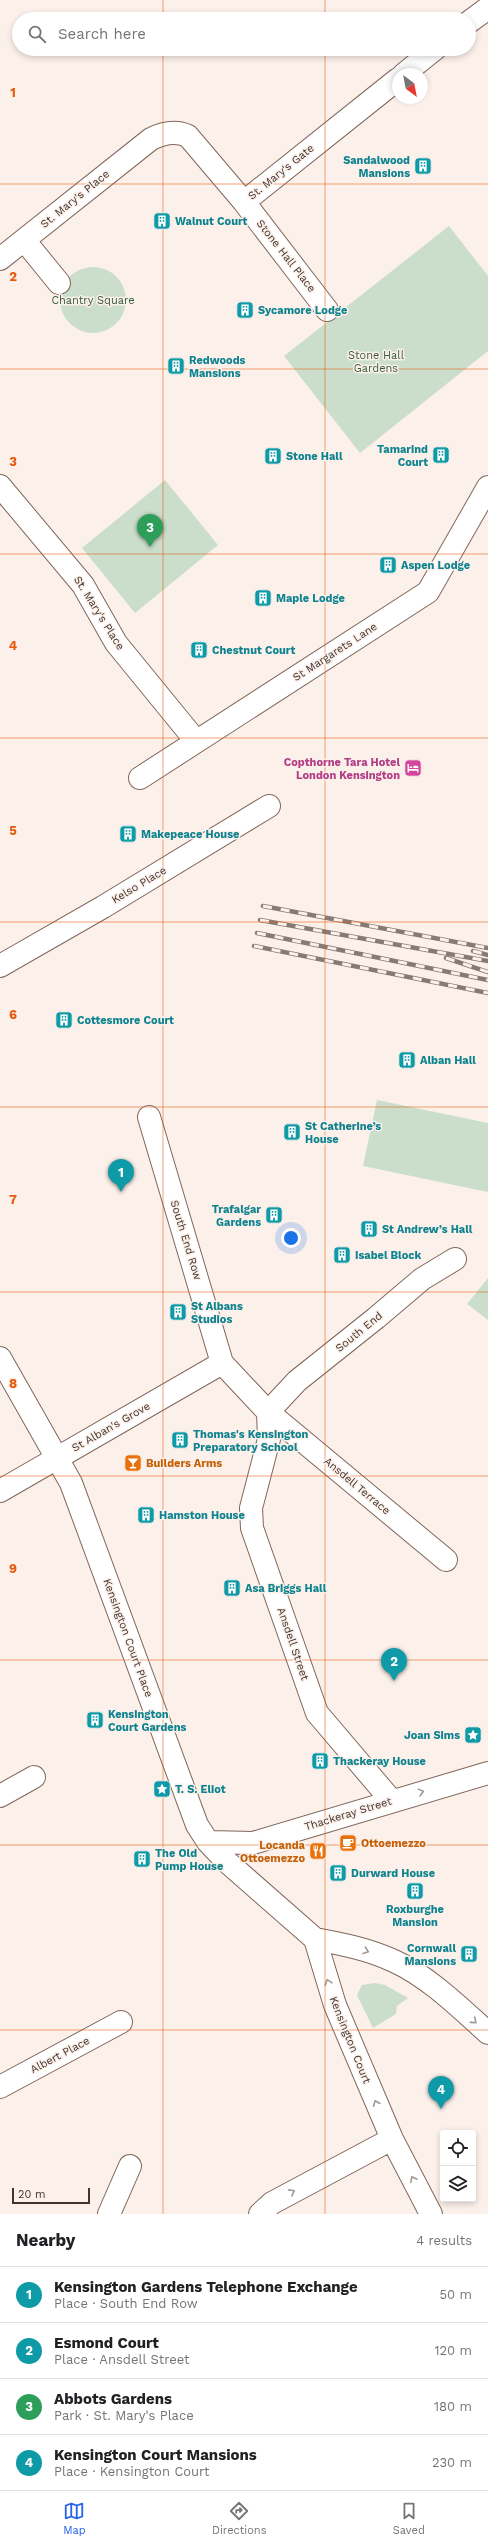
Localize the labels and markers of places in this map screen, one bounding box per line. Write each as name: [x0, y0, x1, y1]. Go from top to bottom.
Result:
place label: Sandalwood Mansions: [343, 154, 410, 180]
building icon: Sandalwood Mansions: [413, 156, 433, 176]
building icon: Walnut Court: [152, 211, 172, 231]
place label: Walnut Court: [175, 215, 248, 228]
building icon: Sycamore Lodge: [235, 300, 255, 320]
place label: Sycamore Lodge: [258, 304, 347, 317]
place label: Redwoods Mansions: [189, 354, 246, 380]
building icon: Redwoods Mansions: [166, 356, 186, 376]
place label: Tamarind Court: [377, 443, 428, 469]
building icon: Tamarind Court: [431, 445, 451, 465]
building icon: Stone Hall: [263, 446, 283, 466]
place label: Stone Hall: [286, 450, 343, 463]
pin: 3: [137, 514, 163, 547]
building icon: Aspen Lodge: [378, 555, 398, 575]
place label: Aspen Lodge: [401, 559, 470, 572]
building icon: Maple Lodge: [253, 588, 273, 608]
place label: Maple Lodge: [276, 592, 345, 605]
building icon: Chestnut Court: [189, 640, 209, 660]
place label: Chestnut Court: [212, 644, 295, 657]
place label: Copthorne Tara Hotel London Kensington: [284, 756, 400, 782]
hotel icon: Copthorne Tara Hotel London Kensington: [403, 758, 423, 778]
building icon: Makepeace House: [118, 824, 138, 844]
place label: Makepeace House: [141, 828, 239, 841]
building icon: Cottesmore Court: [54, 1010, 74, 1030]
place label: Cottesmore Court: [77, 1014, 174, 1027]
building icon: Alban Hall: [397, 1050, 417, 1070]
place label: Alban Hall: [420, 1054, 476, 1067]
place label: St Catherine’s House: [305, 1120, 381, 1146]
building icon: St Catherine’s House: [282, 1122, 302, 1142]
pin: 1: [108, 1159, 134, 1192]
place label: Trafalgar Gardens: [212, 1203, 261, 1229]
building icon: Trafalgar Gardens: [264, 1205, 284, 1225]
building icon: St Andrew’s Hall: [359, 1219, 379, 1239]
place label: St Andrew’s Hall: [382, 1223, 473, 1236]
building icon: Isabel Block: [332, 1245, 352, 1265]
place label: Isabel Block: [355, 1249, 421, 1262]
place label: St Albans Studios: [191, 1300, 243, 1326]
building icon: St Albans Studios: [168, 1302, 188, 1322]
place label: Thomas's Kensington Preparatory School: [193, 1428, 309, 1454]
building icon: Thomas's Kensington Preparatory School: [170, 1430, 190, 1450]
bar icon: Builders Arms: [123, 1453, 143, 1473]
place label: Builders Arms: [146, 1457, 222, 1470]
building icon: Hamston House: [136, 1505, 156, 1525]
place label: Hamston House: [159, 1509, 245, 1522]
building icon: Asa Briggs Hall: [222, 1578, 242, 1598]
place label: Asa Briggs Hall: [245, 1582, 327, 1595]
pin: 2: [381, 1648, 407, 1681]
place label: Kensington Court Gardens: [108, 1708, 187, 1734]
building icon: Kensington Court Gardens: [85, 1710, 105, 1730]
place icon: Joan Sims: [463, 1725, 483, 1745]
place label: Joan Sims: [404, 1729, 460, 1742]
building icon: Thackeray House: [310, 1751, 330, 1771]
place label: Thackeray House: [333, 1755, 426, 1768]
place icon: T. S. Eliot: [152, 1779, 172, 1799]
place label: T. S. Eliot: [175, 1783, 226, 1796]
cafe icon: Ottoemezzo: [338, 1833, 358, 1853]
place label: Ottoemezzo: [361, 1837, 426, 1850]
place label: Locanda Ottoemezzo: [240, 1839, 306, 1865]
restaurant icon: Locanda Ottoemezzo: [308, 1841, 328, 1861]
place label: The Old Pump House: [155, 1847, 223, 1873]
building icon: The Old Pump House: [132, 1849, 152, 1869]
building icon: Durward House: [328, 1863, 348, 1883]
place label: Durward House: [351, 1867, 435, 1880]
building icon: Roxburghe Mansion: [405, 1881, 425, 1901]
place label: Roxburghe Mansion: [386, 1903, 444, 1929]
place label: Cornwall Mansions: [404, 1942, 456, 1968]
building icon: Cornwall Mansions: [459, 1944, 479, 1964]
pin: 4: [428, 2076, 454, 2109]

